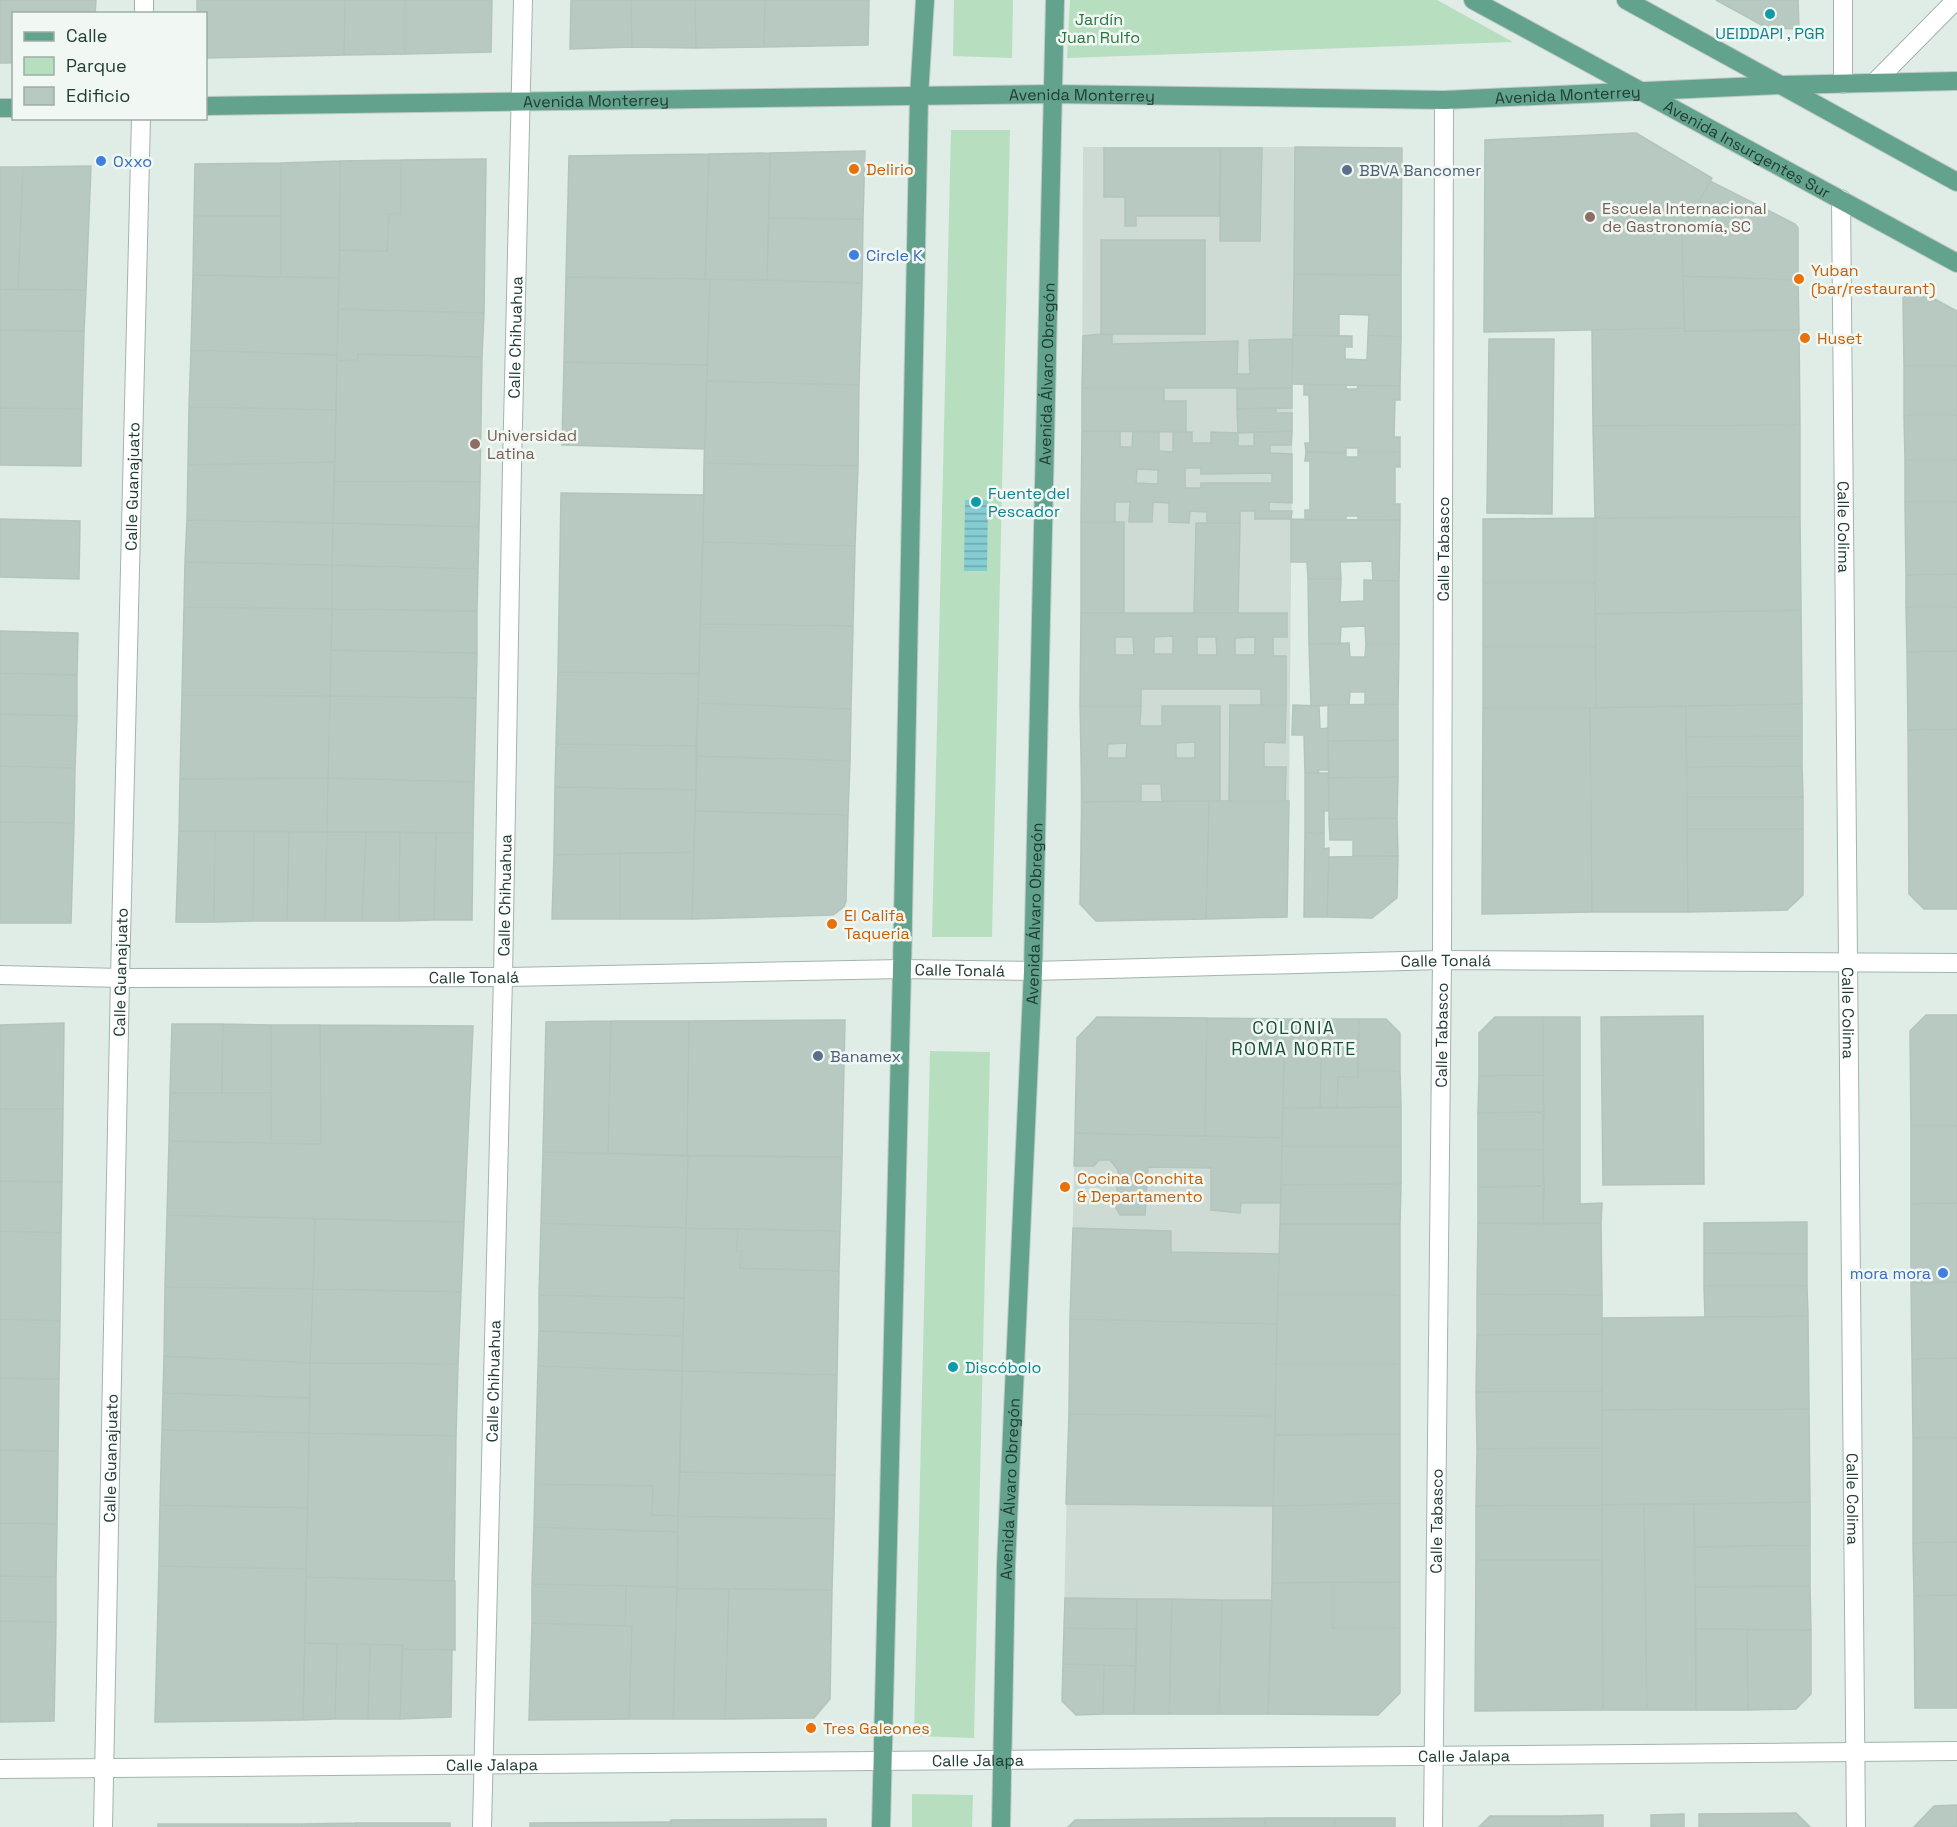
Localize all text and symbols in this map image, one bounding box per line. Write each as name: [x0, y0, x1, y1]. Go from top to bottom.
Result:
marker: UEIDDAPI , PGR: [1763, 7, 1777, 21]
park label: Jardín Juan Rulfo: [1058, 9, 1140, 48]
legend: [12, 12, 207, 120]
place label: UEIDDAPI , PGR: [1715, 23, 1825, 44]
text: Calle: [66, 24, 107, 47]
text: Parque: [66, 54, 127, 77]
street label: Avenida Monterrey: [1494, 81, 1641, 109]
text: Edificio: [66, 84, 130, 107]
street label: Avenida Monterrey: [1009, 84, 1155, 107]
street label: Avenida Monterrey: [523, 89, 669, 113]
street label: Avenida Insurgentes Sur: [1660, 96, 1834, 203]
place label: Oxxo: [113, 151, 152, 172]
marker: Oxxo: [94, 154, 108, 168]
place label: Delirio: [866, 159, 914, 180]
place label: BBVA Bancomer: [1359, 160, 1481, 181]
marker: Delirio: [847, 162, 861, 176]
marker: BBVA Bancomer: [1340, 163, 1354, 177]
place label: Escuela Internacional de Gastronomía, SC: [1602, 198, 1767, 237]
marker: Escuela Internacional de Gastronomía, SC: [1583, 210, 1597, 224]
place label: Circle K: [866, 245, 923, 266]
marker: Circle K: [847, 248, 861, 262]
place label: Yuban (bar/restaurant): [1811, 260, 1935, 299]
marker: Yuban (bar/restaurant): [1792, 272, 1806, 286]
street label: Calle Chihuahua: [504, 276, 527, 399]
street label: Avenida Álvaro Obregón: [1034, 282, 1060, 465]
place label: Huset: [1817, 328, 1862, 349]
marker: Huset: [1798, 331, 1812, 345]
street label: Calle Guanajuato: [120, 422, 145, 551]
place label: Universidad Latina: [487, 425, 577, 464]
marker: Universidad Latina: [468, 437, 482, 451]
street label: Calle Colima: [1833, 481, 1854, 573]
place label: Fuente del Pescador: [988, 483, 1070, 522]
marker: Fuente del Pescador: [969, 495, 983, 509]
street label: Calle Tabasco: [1433, 496, 1454, 602]
street label: Avenida Álvaro Obregón: [1021, 822, 1047, 1005]
street label: Calle Chihuahua: [493, 834, 517, 957]
place label: El Califa Taqueria: [844, 905, 910, 944]
street label: Calle Guanajuato: [109, 907, 133, 1037]
marker: El Califa Taqueria: [825, 917, 839, 931]
street label: Calle Tonalá: [1400, 950, 1491, 972]
street label: Calle Tonalá: [915, 959, 1005, 982]
street label: Calle Tonalá: [429, 967, 519, 988]
street label: Calle Colima: [1837, 967, 1859, 1059]
street label: Calle Tabasco: [1431, 982, 1453, 1088]
district label: COLONIA ROMA NORTE: [1231, 1016, 1357, 1060]
place label: Banamex: [830, 1046, 901, 1067]
marker: Banamex: [811, 1049, 825, 1063]
place label: Cocina Conchita & Departamento: [1077, 1168, 1204, 1207]
marker: Cocina Conchita & Departamento: [1058, 1180, 1072, 1194]
place label: mora mora: [1850, 1263, 1931, 1284]
marker: mora mora: [1936, 1266, 1950, 1280]
street label: Calle Chihuahua: [482, 1320, 506, 1443]
place label: Discóbolo: [965, 1357, 1041, 1378]
marker: Discóbolo: [946, 1360, 960, 1374]
street label: Calle Guanajuato: [99, 1393, 123, 1523]
street label: Avenida Álvaro Obregón: [996, 1398, 1025, 1580]
street label: Calle Colima: [1842, 1453, 1863, 1545]
street label: Calle Tabasco: [1426, 1468, 1448, 1574]
place label: Tres Galeones: [823, 1718, 930, 1739]
marker: Tres Galeones: [804, 1721, 818, 1735]
street label: Calle Jalapa: [1418, 1745, 1510, 1767]
street label: Calle Jalapa: [932, 1750, 1024, 1771]
street label: Calle Jalapa: [446, 1754, 538, 1776]

